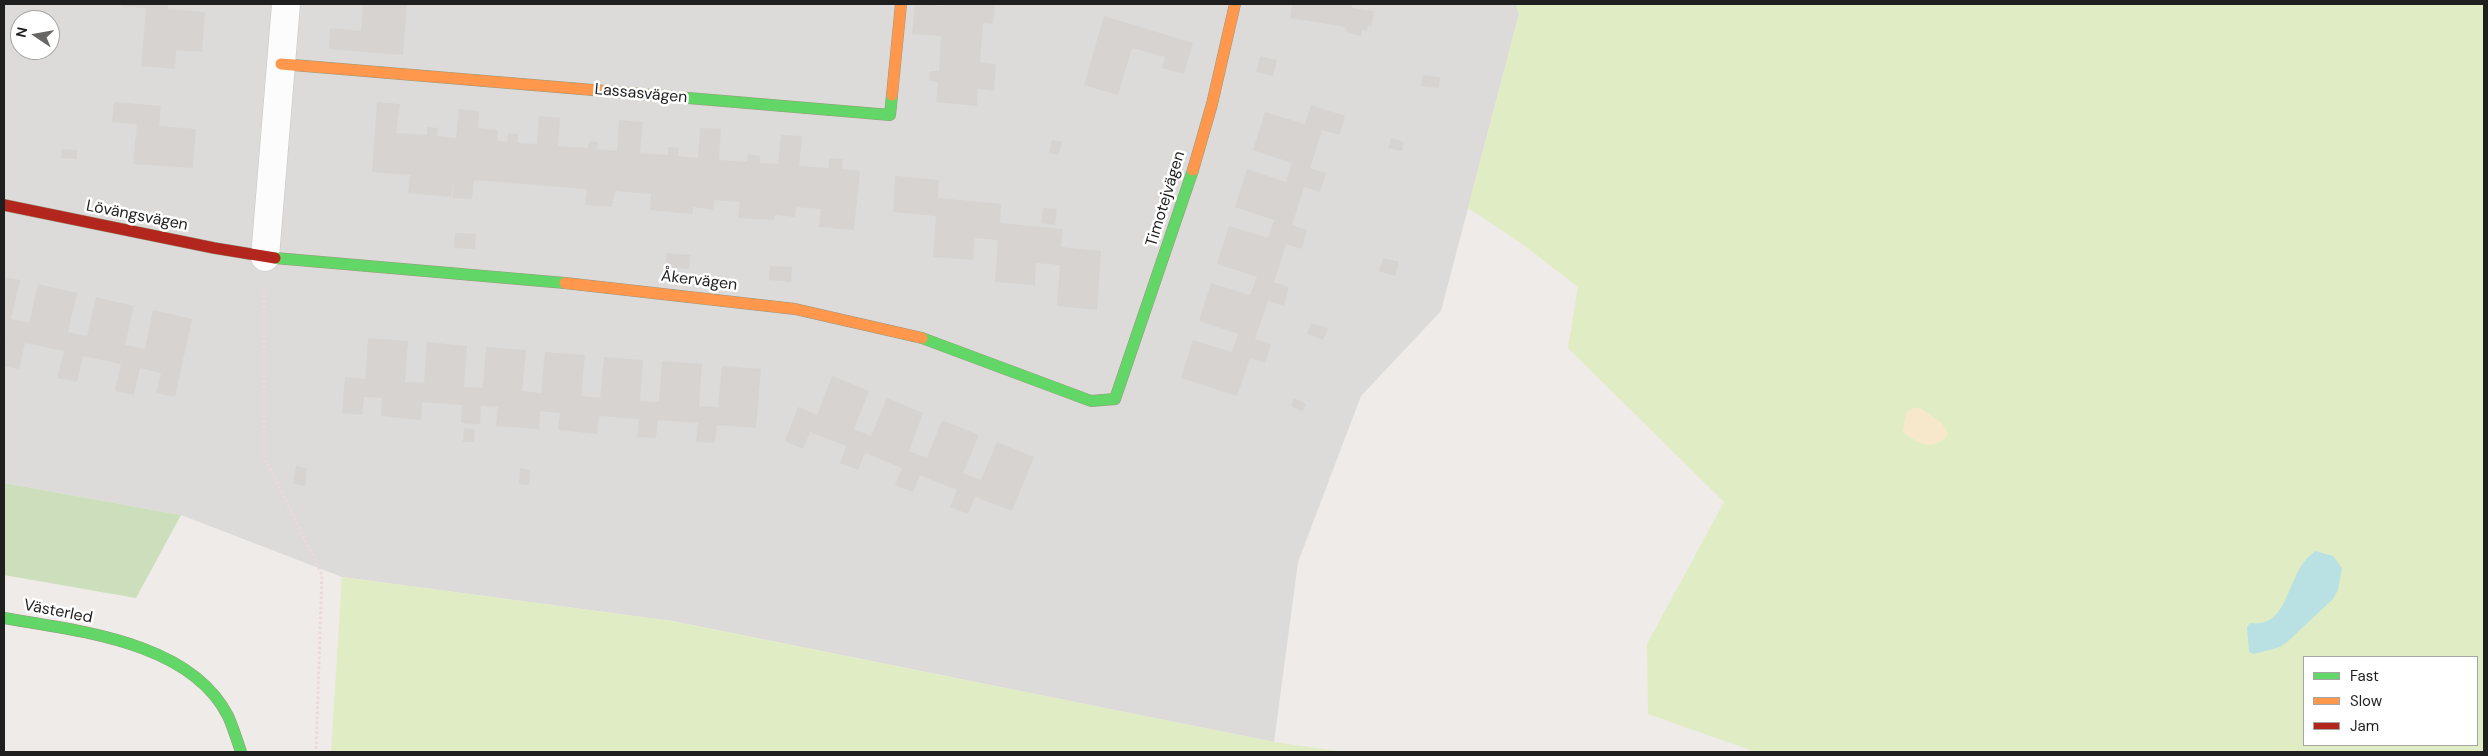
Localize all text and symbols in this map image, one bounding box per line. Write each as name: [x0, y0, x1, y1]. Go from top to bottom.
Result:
north arrow: [10, 10, 60, 60]
text: N: [11, 25, 31, 39]
street label: Lassasvägen: [594, 80, 688, 108]
street label: Timotejvägen: [1142, 149, 1190, 249]
street label: Lövängsvägen: [84, 197, 190, 235]
street label: Åkervägen: [660, 267, 738, 295]
street label: Västerled: [22, 596, 94, 628]
legend: [2303, 656, 2478, 746]
text: Fast: [2350, 666, 2379, 686]
text: Slow: [2350, 691, 2382, 711]
text: Jam: [2350, 716, 2379, 736]

